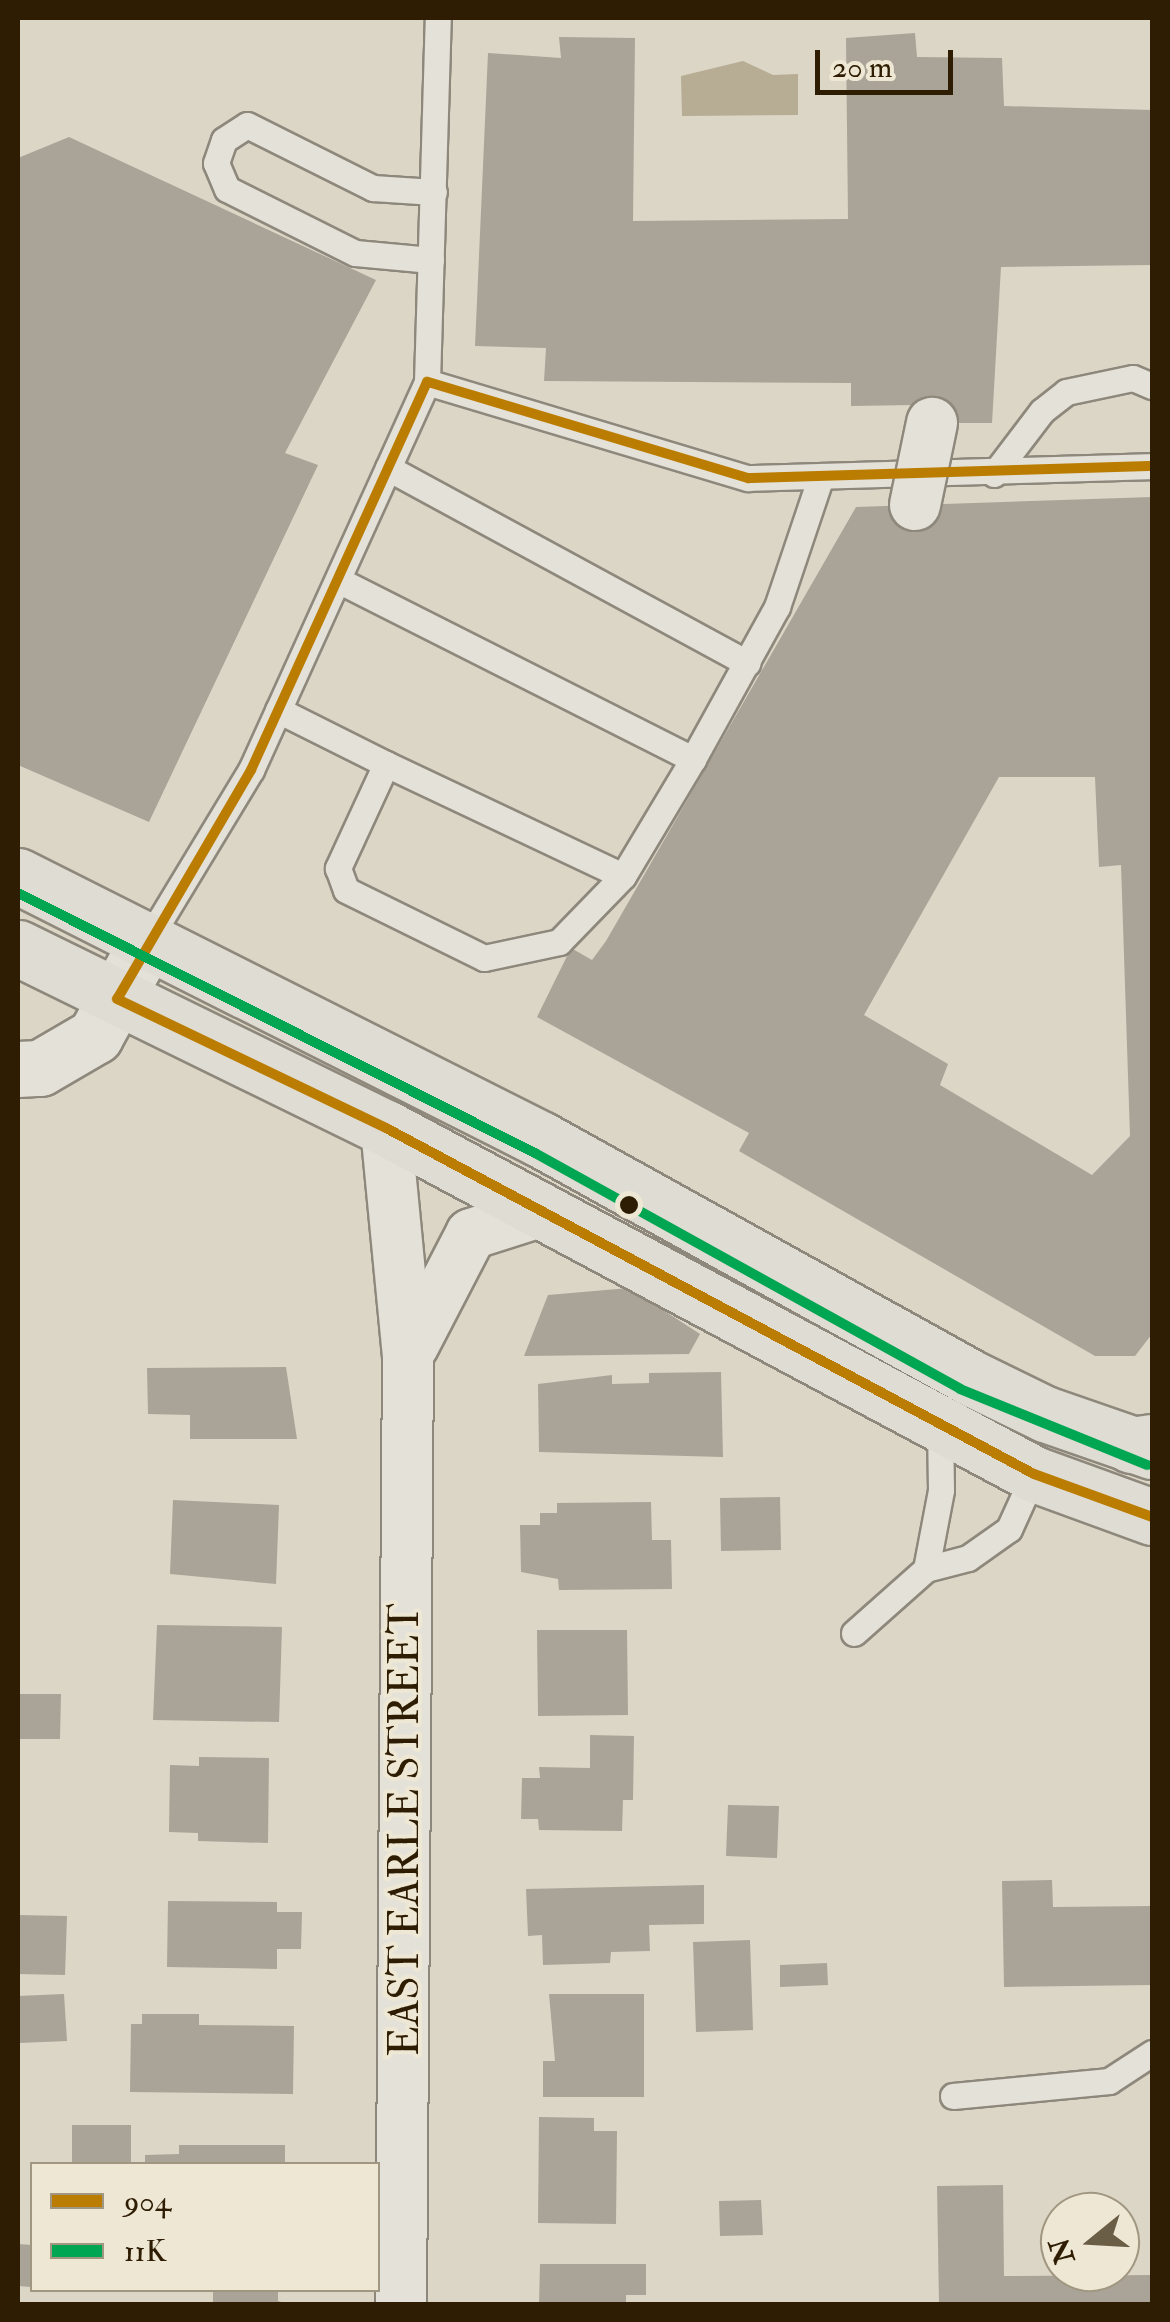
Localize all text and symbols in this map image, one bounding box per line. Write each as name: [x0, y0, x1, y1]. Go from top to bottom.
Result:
scale bar: [820, 30, 958, 92]
text: 20 m: [832, 49, 892, 86]
unlabelled marker: [619, 1195, 639, 1215]
street label: EAST EARLE STREET: [380, 1603, 430, 2057]
legend: [30, 2162, 380, 2292]
text: 904: [124, 2183, 171, 2220]
north arrow: [1040, 2192, 1140, 2292]
text: 11K: [124, 2233, 166, 2270]
text: N: [1042, 2233, 1083, 2268]

